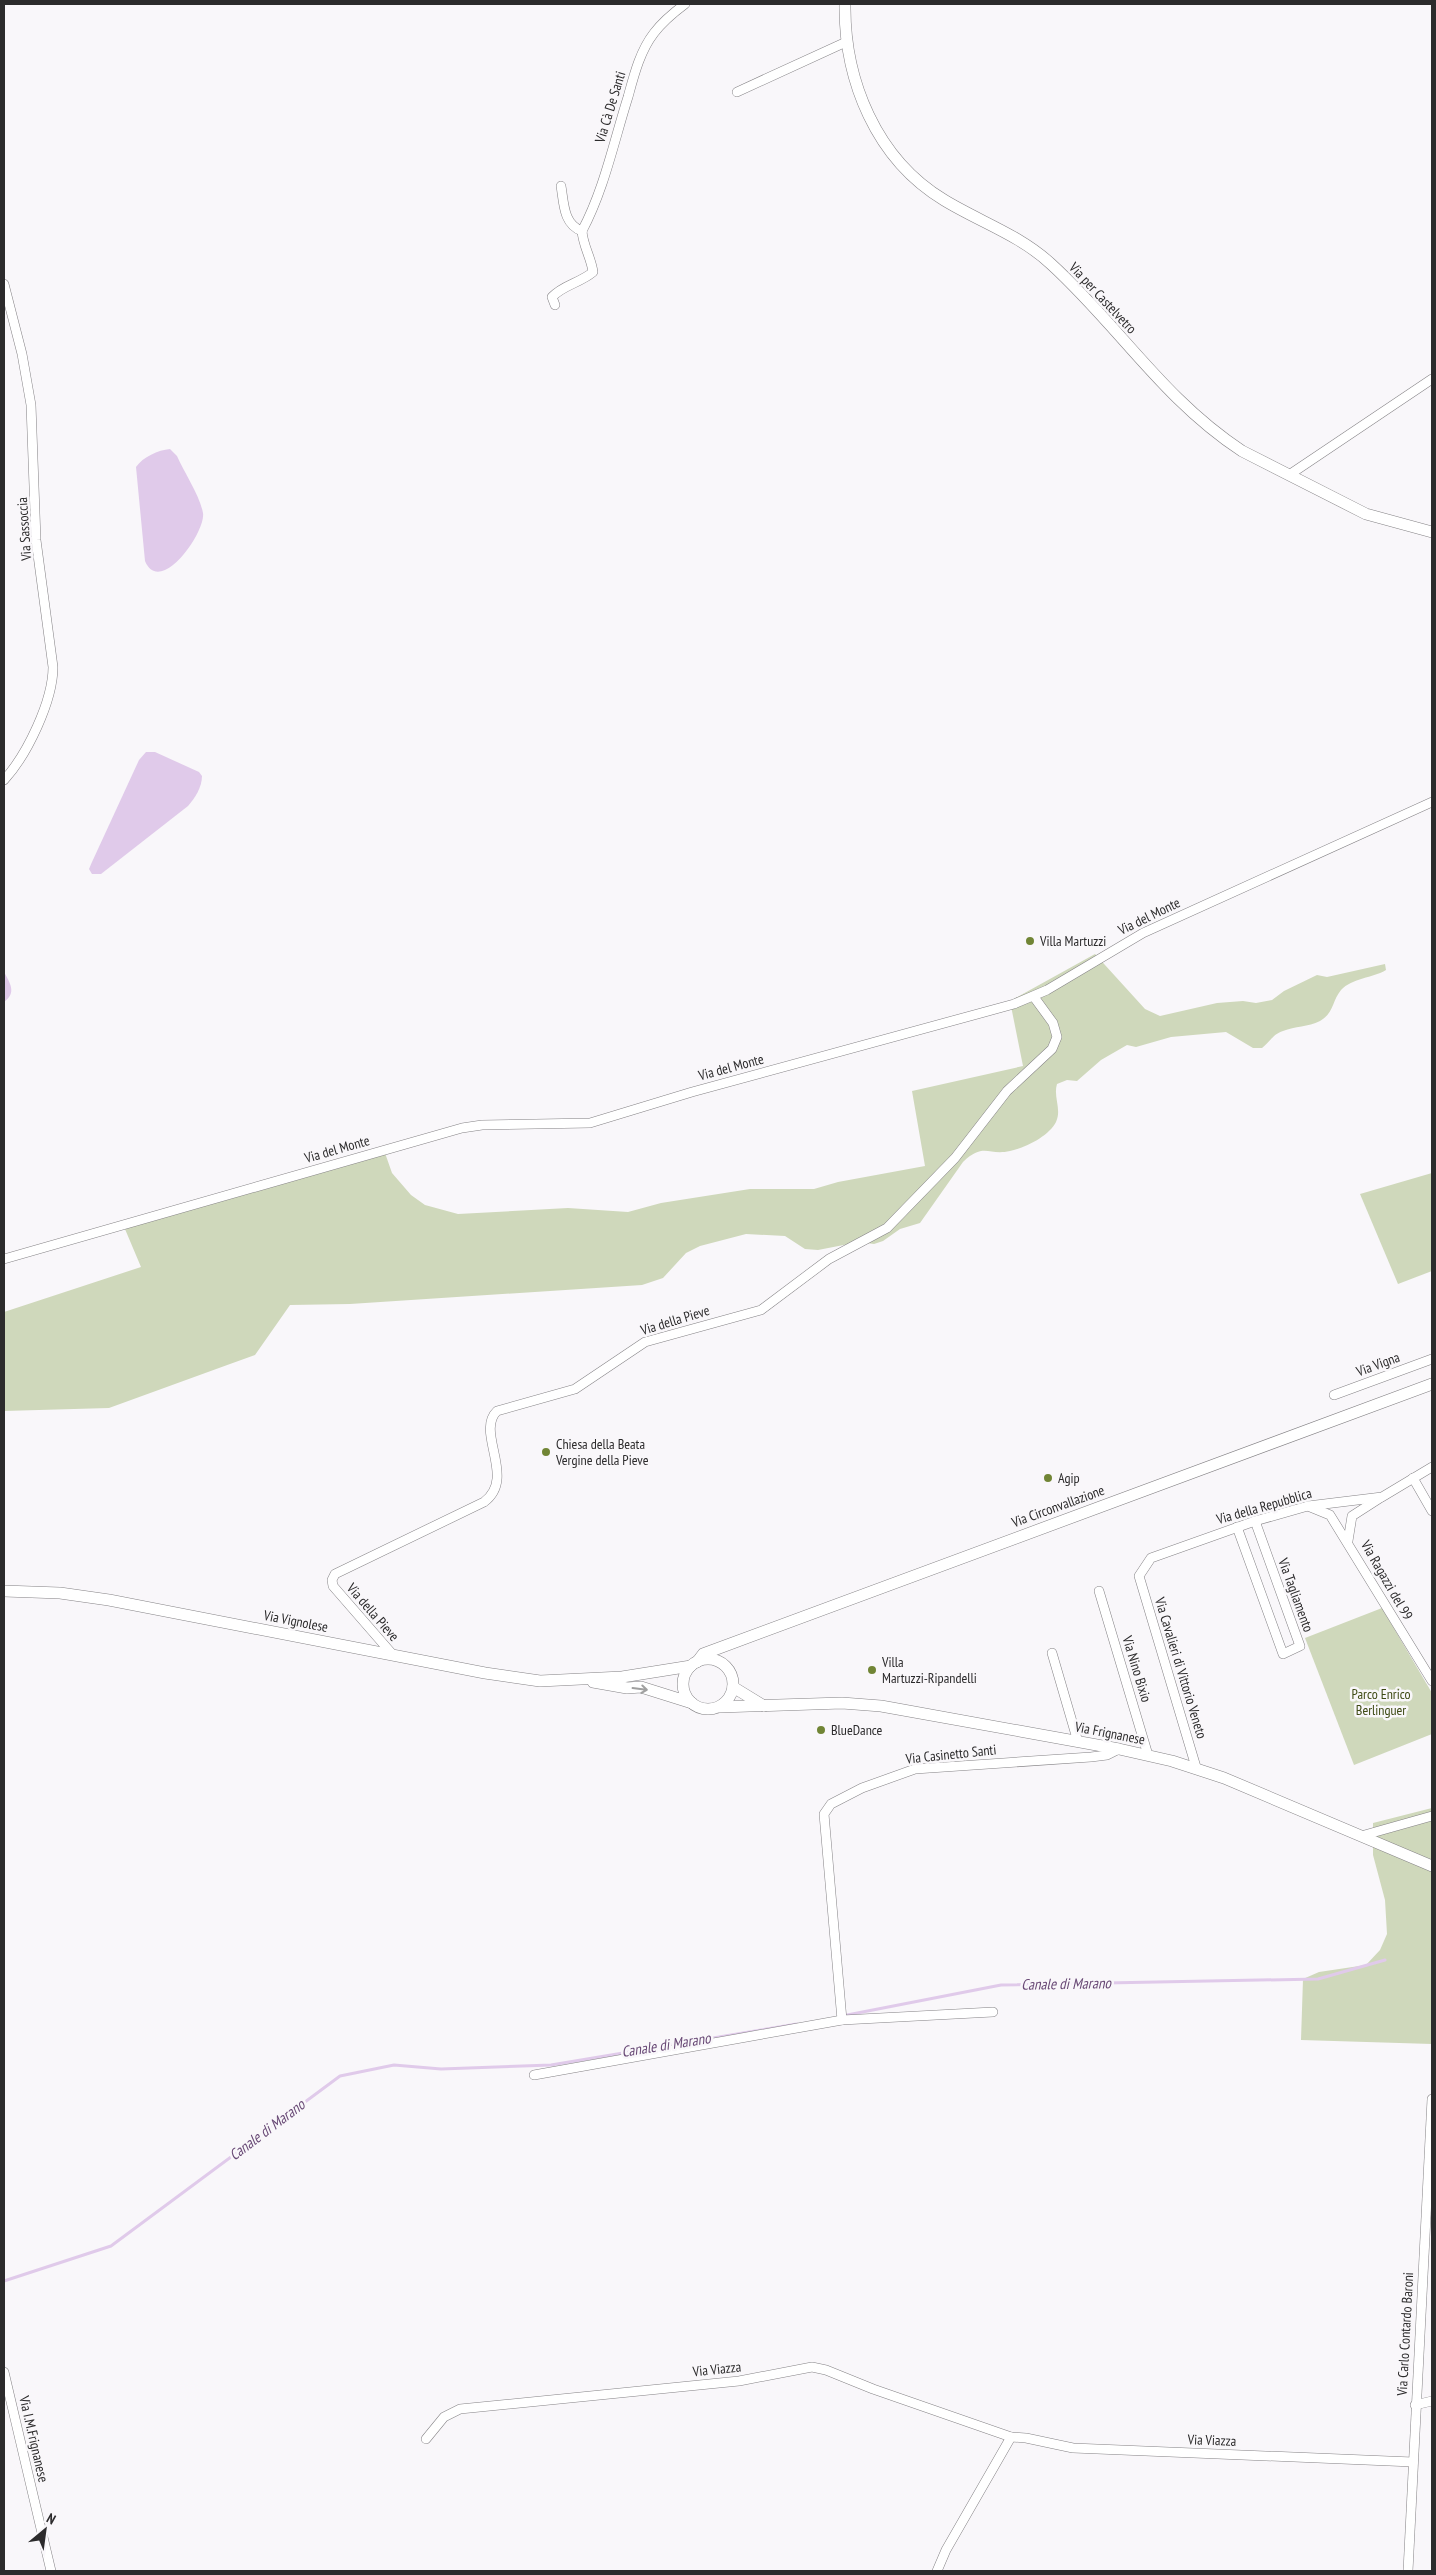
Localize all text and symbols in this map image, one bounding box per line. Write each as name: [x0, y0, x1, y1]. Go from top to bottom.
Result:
street label: Via Cà De Santi: [590, 69, 629, 146]
street label: Via per Castelvetro: [1065, 258, 1141, 337]
street label: Via Sassoccia: [13, 497, 35, 562]
street label: Via del Monte: [1114, 893, 1183, 939]
place label: Villa Martuzzi: [1039, 932, 1106, 950]
marker: Villa Martuzzi: [1024, 935, 1036, 947]
street label: Via del Monte: [695, 1050, 766, 1085]
street label: Via del Monte: [301, 1131, 372, 1167]
street label: Via della Pieve: [637, 1301, 712, 1339]
street label: Via Vigna: [1353, 1348, 1402, 1381]
place label: Chiesa della Beata Vergine della Pieve: [555, 1435, 649, 1469]
marker: Chiesa della Beata Vergine della Pieve: [540, 1446, 552, 1458]
place label: Agip: [1058, 1469, 1080, 1487]
marker: Agip: [1042, 1472, 1054, 1484]
street label: Via Circonvallazione: [1008, 1481, 1107, 1531]
street label: Via della Repubblica: [1213, 1484, 1314, 1528]
street label: Via Ragazzi del 99: [1356, 1536, 1417, 1623]
street label: Via Tagliamento: [1274, 1555, 1318, 1634]
street label: Via della Pieve: [342, 1578, 403, 1645]
street label: Via Cavalieri di Vittorio Veneto: [1151, 1594, 1211, 1741]
street label: Via Vignolese: [261, 1606, 330, 1636]
street label: Via Nino Bixio: [1118, 1633, 1156, 1704]
place label: Villa Martuzzi-Ripandelli: [881, 1653, 977, 1687]
marker: Villa Martuzzi-Ripandelli: [866, 1664, 878, 1676]
one-way arrow: [631, 1684, 647, 1694]
park label: Parco Enrico Berlinguer: [1352, 1685, 1410, 1719]
street label: Via Frignanese: [1072, 1717, 1147, 1749]
place label: BlueDance: [831, 1721, 883, 1739]
marker: BlueDance: [815, 1724, 827, 1736]
street label: Via Casinetto Santi: [904, 1740, 997, 1768]
water label: Canale di Marano: [1021, 1973, 1113, 1994]
water label: Canale di Marano: [620, 2028, 713, 2061]
water label: Canale di Marano: [225, 2094, 309, 2164]
street label: Via Carlo Contardo Baroni: [1393, 2272, 1417, 2397]
street label: Via Viazza: [691, 2358, 742, 2381]
street label: Via I.M.Frignanese: [15, 2393, 53, 2484]
street label: Via Viazza: [1186, 2430, 1237, 2450]
north arrow: [20, 2505, 70, 2555]
text: N: [44, 2509, 59, 2528]

